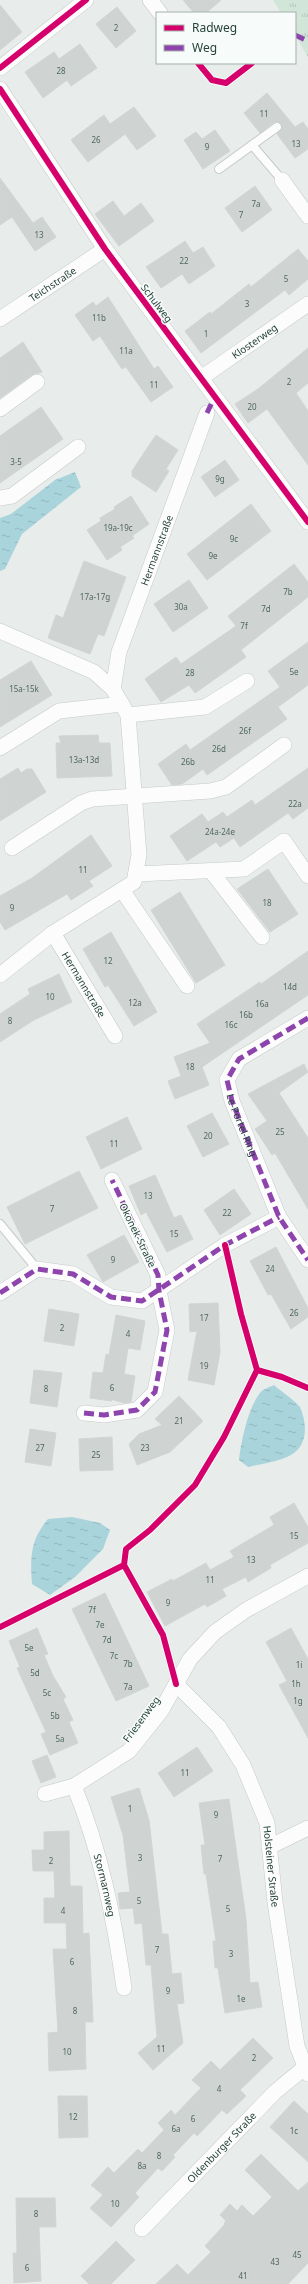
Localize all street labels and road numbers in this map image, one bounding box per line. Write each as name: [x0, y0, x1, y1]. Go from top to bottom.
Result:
street label: Teichstraße: [26, 263, 79, 305]
street label: Schulweg: [138, 281, 176, 325]
street label: Klosterweg: [229, 320, 280, 362]
street label: Hermannstraße: [137, 512, 176, 588]
street label: Hermannstraße: [59, 949, 109, 1020]
street label: Le-Portel-Ring: [223, 1092, 261, 1159]
street label: Okonek-Straße: [116, 1200, 160, 1270]
street label: Friesenweg: [119, 1693, 163, 1745]
street label: Holsteiner Straße: [260, 1825, 283, 1908]
street label: Stormarnweg: [91, 1852, 119, 1918]
street label: Oldenburger Straße: [184, 2108, 259, 2186]

